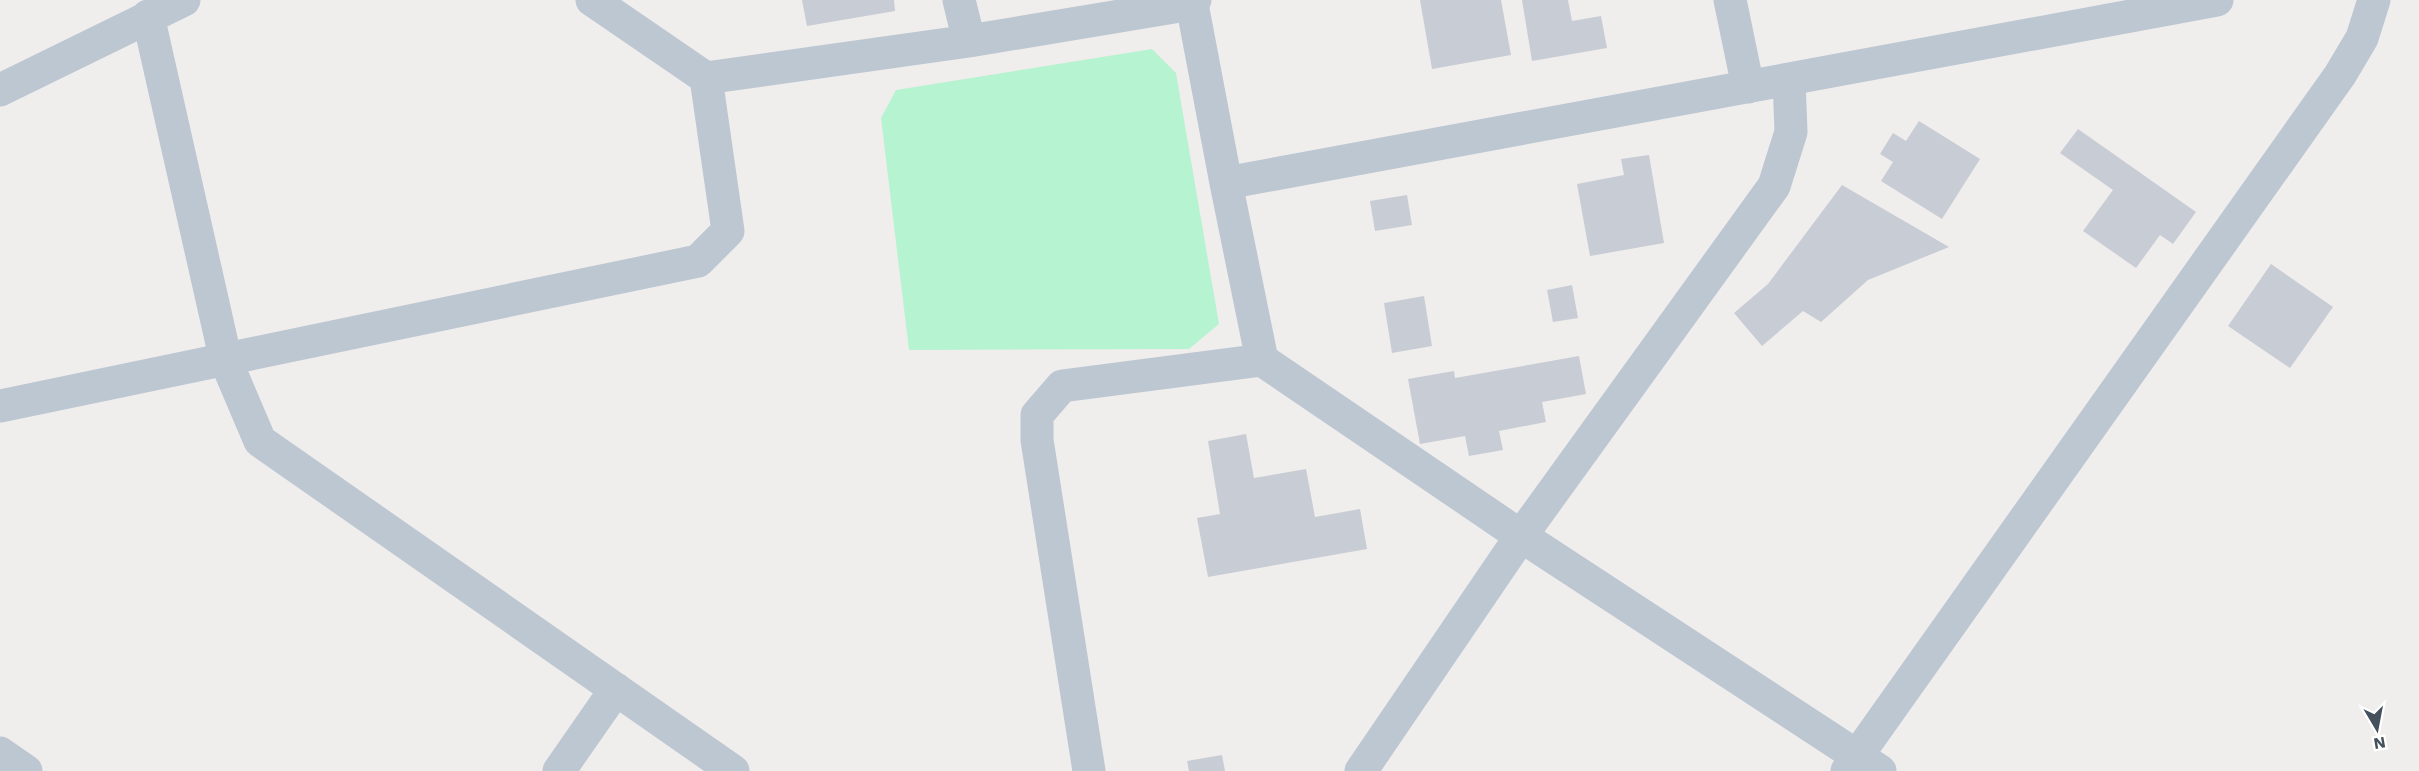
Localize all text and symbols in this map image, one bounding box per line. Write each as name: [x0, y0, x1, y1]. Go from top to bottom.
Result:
north arrow: [2347, 699, 2407, 759]
text: N: [2372, 733, 2387, 754]

